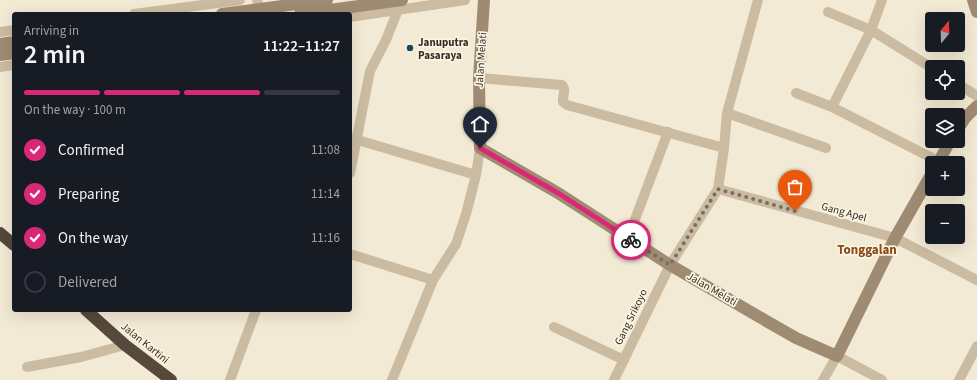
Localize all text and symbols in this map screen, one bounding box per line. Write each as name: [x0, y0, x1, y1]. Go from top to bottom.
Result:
north arrow: [925, 12, 965, 52]
map controls: [925, 12, 965, 244]
text: Arriving in: [24, 22, 79, 40]
street label: Jalan Melati: [472, 32, 490, 88]
place label: Januputra Pasaraya: [418, 35, 469, 63]
text: 2 min: [24, 36, 86, 73]
text: 11:22–11:27: [263, 36, 340, 57]
marker: Januputra Pasaraya: [405, 43, 415, 53]
button: locate: [925, 60, 965, 100]
text: On the way · 100 m: [24, 101, 126, 119]
pin: [463, 107, 497, 148]
button: layers: [925, 108, 965, 148]
icon: home: [469, 113, 491, 135]
icon: check: [24, 139, 46, 161]
text: Confirmed: [58, 140, 124, 161]
text: 11:08: [311, 141, 340, 159]
button: +: [925, 156, 965, 196]
pin: [778, 170, 812, 211]
icon: bag: [784, 176, 806, 198]
icon: check: [24, 183, 46, 205]
text: Preparing: [58, 184, 119, 205]
text: 11:14: [311, 185, 340, 203]
street label: Gang Apel: [820, 199, 869, 225]
button: −: [925, 204, 965, 244]
courier: [611, 220, 651, 260]
icon: check: [24, 227, 46, 249]
text: On the way: [58, 228, 128, 249]
text: 11:16: [311, 229, 340, 247]
icon: bike: [620, 229, 642, 251]
district label: Tonggalan: [837, 241, 897, 259]
street label: Jalan Melati: [684, 269, 740, 309]
text: Delivered: [58, 272, 117, 293]
street label: Gang Srikoyo: [611, 286, 651, 348]
street label: Jalan Kartini: [118, 319, 172, 367]

